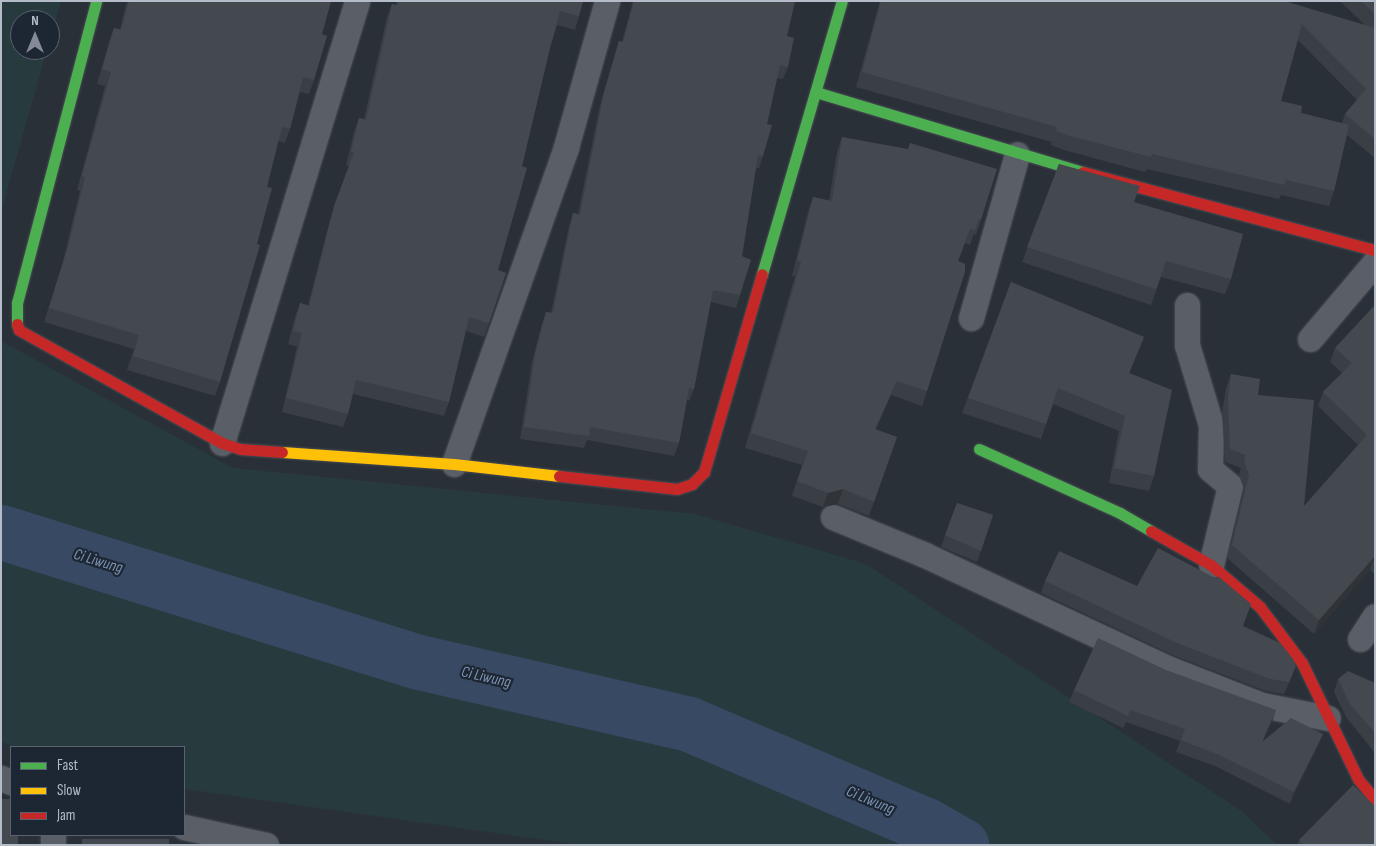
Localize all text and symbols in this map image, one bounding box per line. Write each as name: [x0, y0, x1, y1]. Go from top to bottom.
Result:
north arrow: [10, 10, 60, 60]
text: N: [31, 12, 39, 29]
water label: Ci Liwung: [71, 545, 125, 579]
water label: Ci Liwung: [459, 663, 513, 693]
legend: [10, 746, 185, 836]
text: Fast: [57, 756, 78, 775]
text: Slow: [57, 781, 81, 800]
water label: Ci Liwung: [843, 782, 897, 820]
text: Jam: [57, 806, 75, 825]

